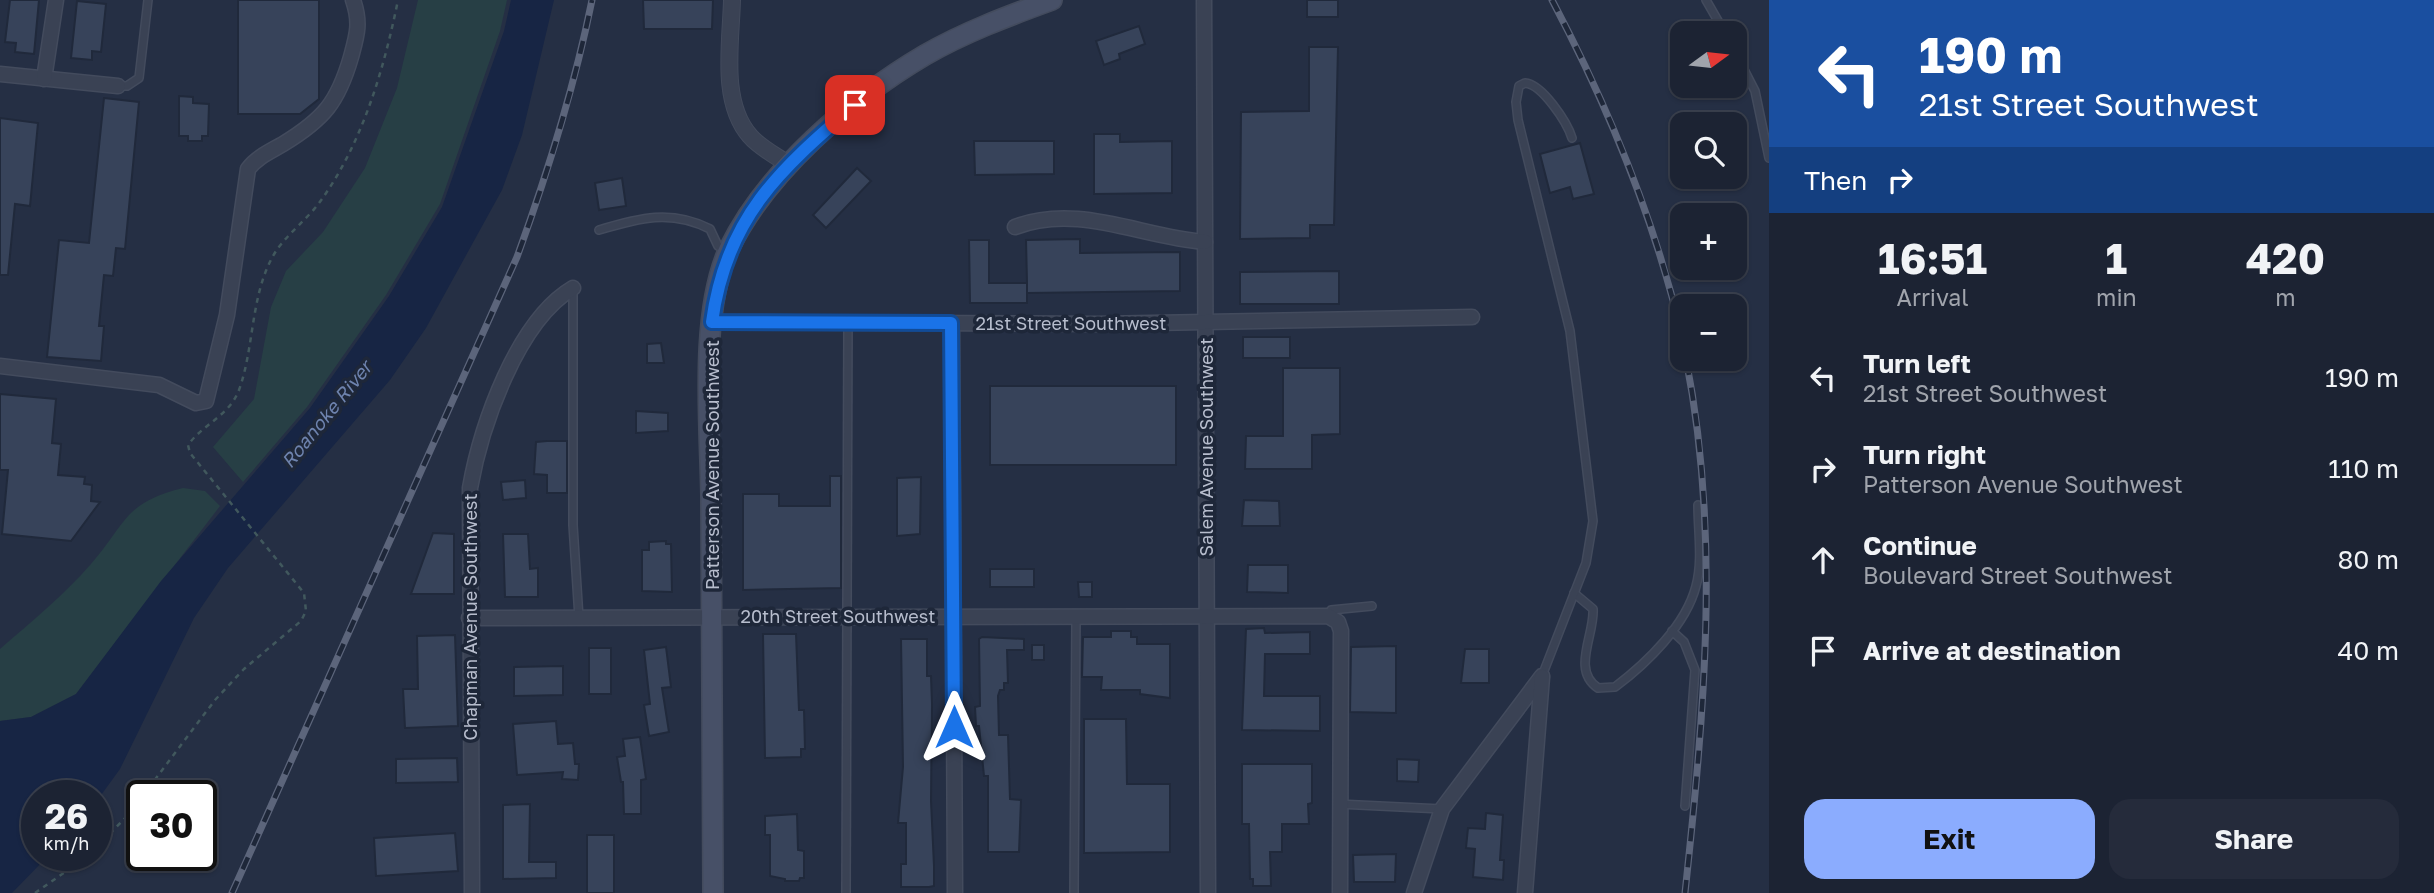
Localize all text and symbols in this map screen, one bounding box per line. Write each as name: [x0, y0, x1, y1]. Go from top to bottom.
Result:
north arrow: [1670, 21, 1746, 98]
map controls: [1670, 21, 1747, 371]
text: 190 m: [1919, 25, 2062, 84]
icon: left: [1804, 28, 1895, 119]
pin: [825, 75, 885, 135]
text: 21st Street Southwest: [1919, 85, 2259, 123]
icon: arrive: [836, 86, 874, 124]
button: search: [1670, 112, 1747, 189]
icon: right: [1881, 161, 1919, 199]
text: Then: [1804, 165, 1867, 196]
button: +: [1670, 203, 1747, 280]
text: 16:51: [1878, 233, 1987, 283]
text: 1: [2106, 233, 2127, 283]
text: 420: [2246, 233, 2325, 283]
text: Arrival: [1897, 283, 1969, 311]
text: min: [2096, 283, 2137, 311]
text: m: [2275, 283, 2296, 311]
button: −: [1670, 294, 1747, 371]
street label: 21st Street Southwest: [975, 312, 1167, 334]
street label: Salem Avenue Southwest: [1195, 337, 1217, 557]
street label: Patterson Avenue Southwest: [701, 340, 723, 590]
text: Turn left: [1863, 348, 1971, 379]
water label: Roanoke River: [276, 354, 378, 472]
icon: left: [1804, 359, 1842, 397]
text: 190 m: [2325, 362, 2399, 393]
text: 21st Street Southwest: [1863, 379, 2107, 407]
text: Turn right: [1863, 439, 1986, 470]
icon: right: [1804, 450, 1842, 488]
text: 110 m: [2328, 453, 2399, 484]
text: Patterson Avenue Southwest: [1863, 470, 2183, 498]
street label: Chapman Avenue Southwest: [459, 493, 481, 741]
text: Continue: [1863, 530, 1977, 561]
icon: ahead: [1804, 541, 1842, 579]
text: 80 m: [2338, 544, 2399, 575]
text: Boulevard Street Southwest: [1863, 561, 2172, 589]
street label: 20th Street Southwest: [740, 605, 936, 627]
icon: arrive: [1804, 632, 1842, 670]
text: Arrive at destination: [1863, 635, 2121, 666]
text: 40 m: [2338, 635, 2399, 666]
position arrow: [917, 690, 991, 764]
speed limit sign: 30: [126, 780, 217, 871]
text: 26: [45, 795, 88, 837]
button: Exit: [1804, 799, 2095, 879]
button: Share: [2109, 799, 2399, 879]
text: km/h: [44, 832, 89, 854]

